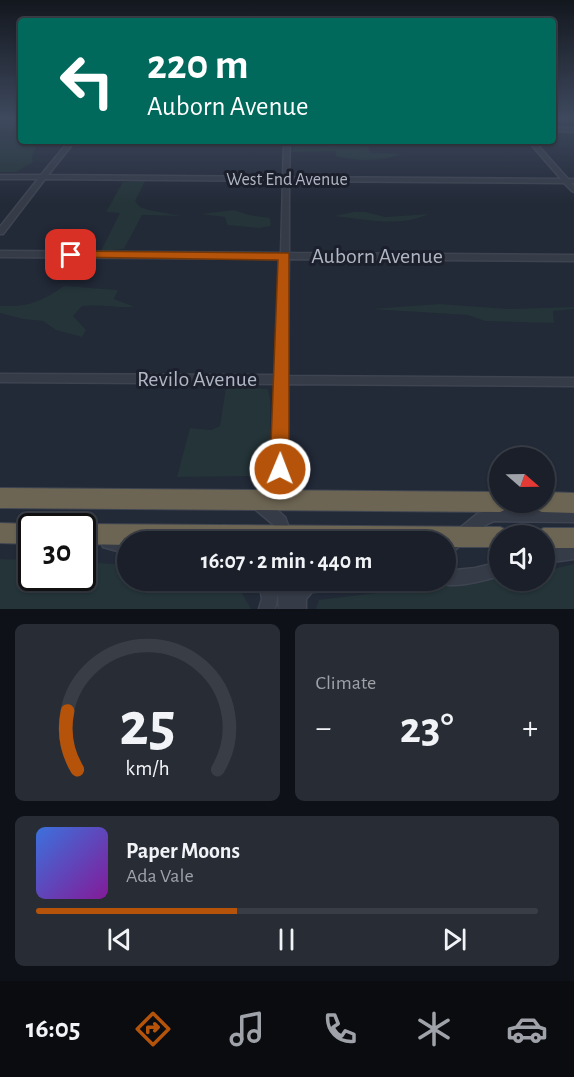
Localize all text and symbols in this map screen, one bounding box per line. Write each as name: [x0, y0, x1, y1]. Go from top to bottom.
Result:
icon: left: [48, 42, 126, 120]
text: 220 m: [147, 44, 249, 86]
text: Auborn Avenue: [147, 93, 309, 120]
street label: West End Avenue: [226, 171, 348, 189]
pin: [45, 229, 96, 280]
icon: arrive: [54, 238, 87, 271]
street label: Auborn Avenue: [311, 245, 443, 267]
street label: Revilo Avenue: [137, 368, 257, 390]
position arrow: [248, 437, 312, 501]
north arrow: [489, 447, 555, 513]
map controls: [489, 447, 555, 591]
speed limit sign: 30: [18, 513, 96, 591]
button: sound: [489, 525, 555, 591]
text: 16:07 · 2 min · 440 m: [201, 550, 372, 572]
text: Climate: [316, 673, 376, 693]
text: 25: [119, 694, 175, 756]
text: 23°: [400, 706, 454, 751]
text: −: [316, 712, 331, 745]
text: +: [522, 712, 538, 745]
text: km/h: [125, 758, 169, 779]
text: Paper Moons: [126, 840, 240, 862]
text: Ada Vale: [126, 866, 194, 886]
icon: previous: [103, 923, 136, 956]
icon: pause: [270, 923, 303, 956]
icon: next: [438, 923, 471, 956]
icon: directions: [132, 1008, 174, 1050]
icon: music: [226, 1008, 268, 1050]
icon: phone: [319, 1008, 361, 1050]
icon: climate: [413, 1008, 455, 1050]
icon: car: [506, 1008, 548, 1050]
text: 16:05: [26, 1015, 80, 1042]

